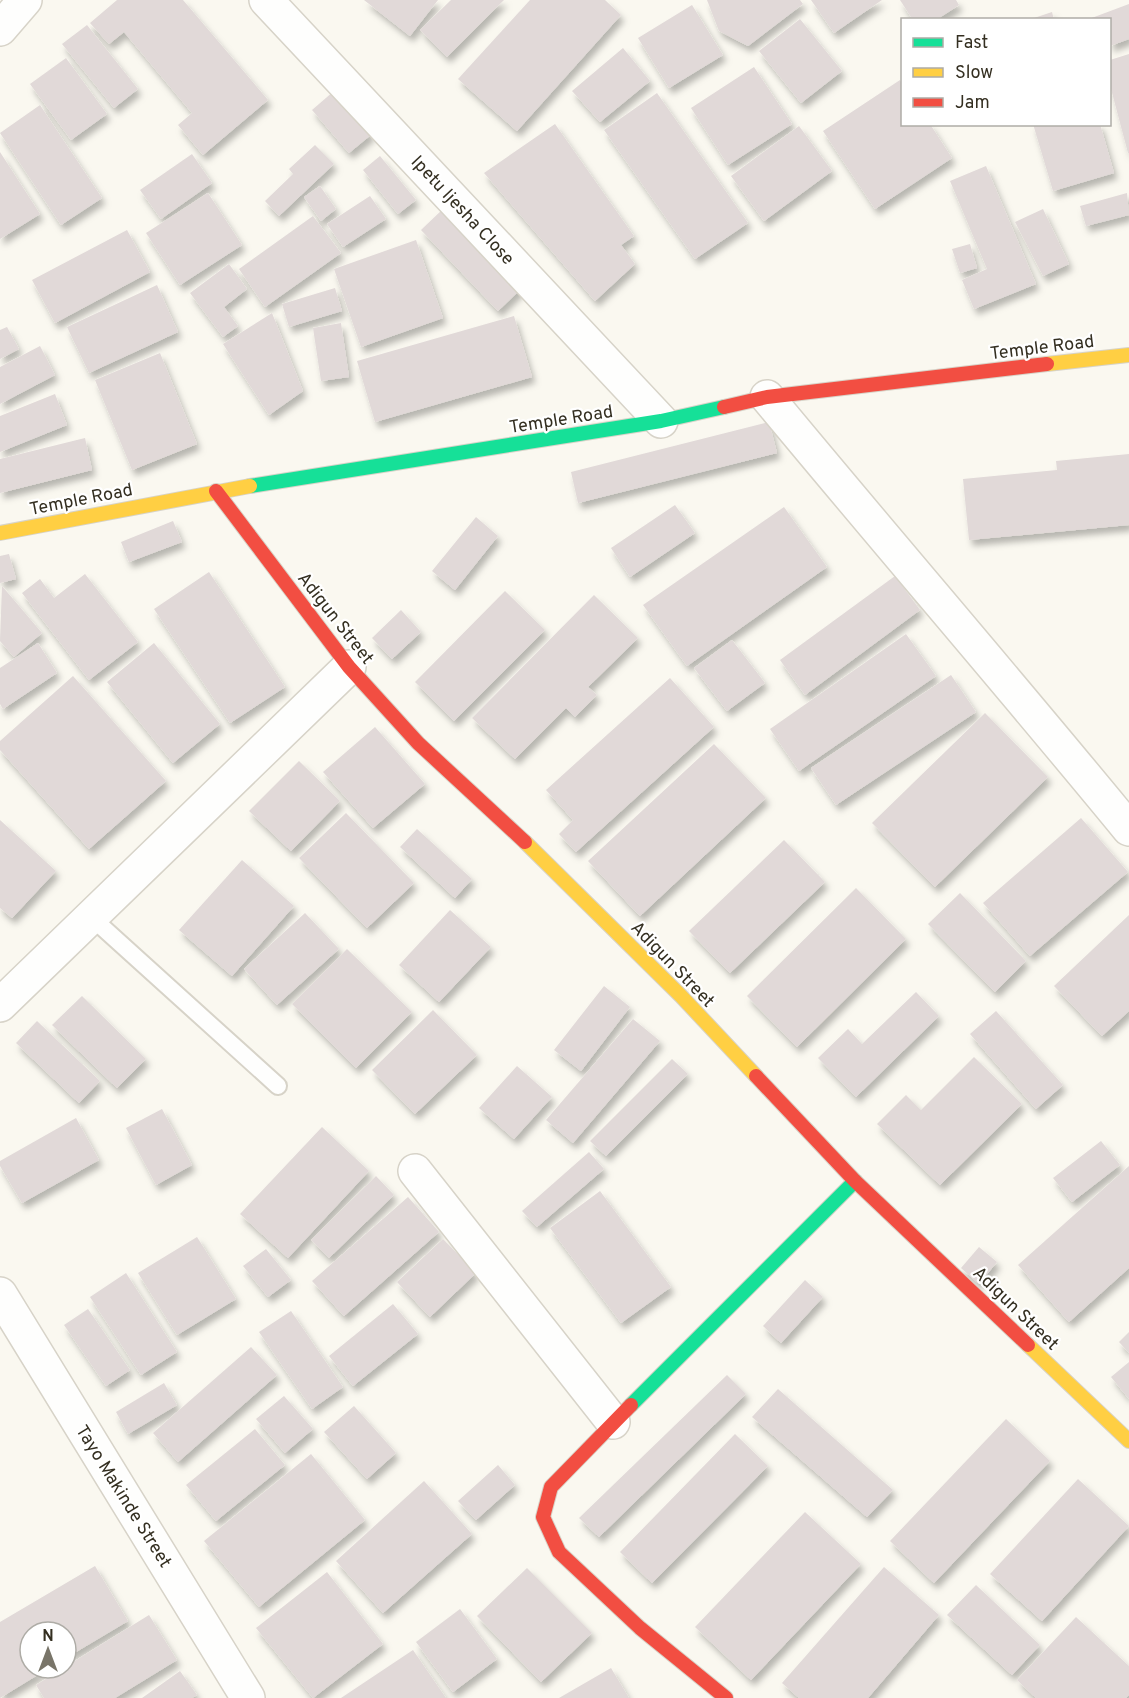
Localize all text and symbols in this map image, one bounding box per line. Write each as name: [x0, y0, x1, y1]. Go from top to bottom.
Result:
legend: [901, 18, 1111, 126]
text: Fast: [955, 32, 988, 55]
text: Slow: [955, 62, 993, 85]
text: Jam: [955, 92, 990, 115]
street label: Ipetu Ijesha Close: [405, 151, 519, 271]
street label: Temple Road: [989, 331, 1096, 366]
street label: Temple Road: [508, 401, 615, 440]
street label: Temple Road: [28, 479, 135, 522]
street label: Adigun Street: [292, 568, 378, 670]
street label: Adigun Street: [625, 917, 719, 1013]
street label: Adigun Street: [967, 1262, 1063, 1356]
street label: Tayo Makinde Street: [70, 1421, 176, 1572]
north arrow: [18, 1620, 78, 1680]
text: N: [42, 1627, 54, 1647]

